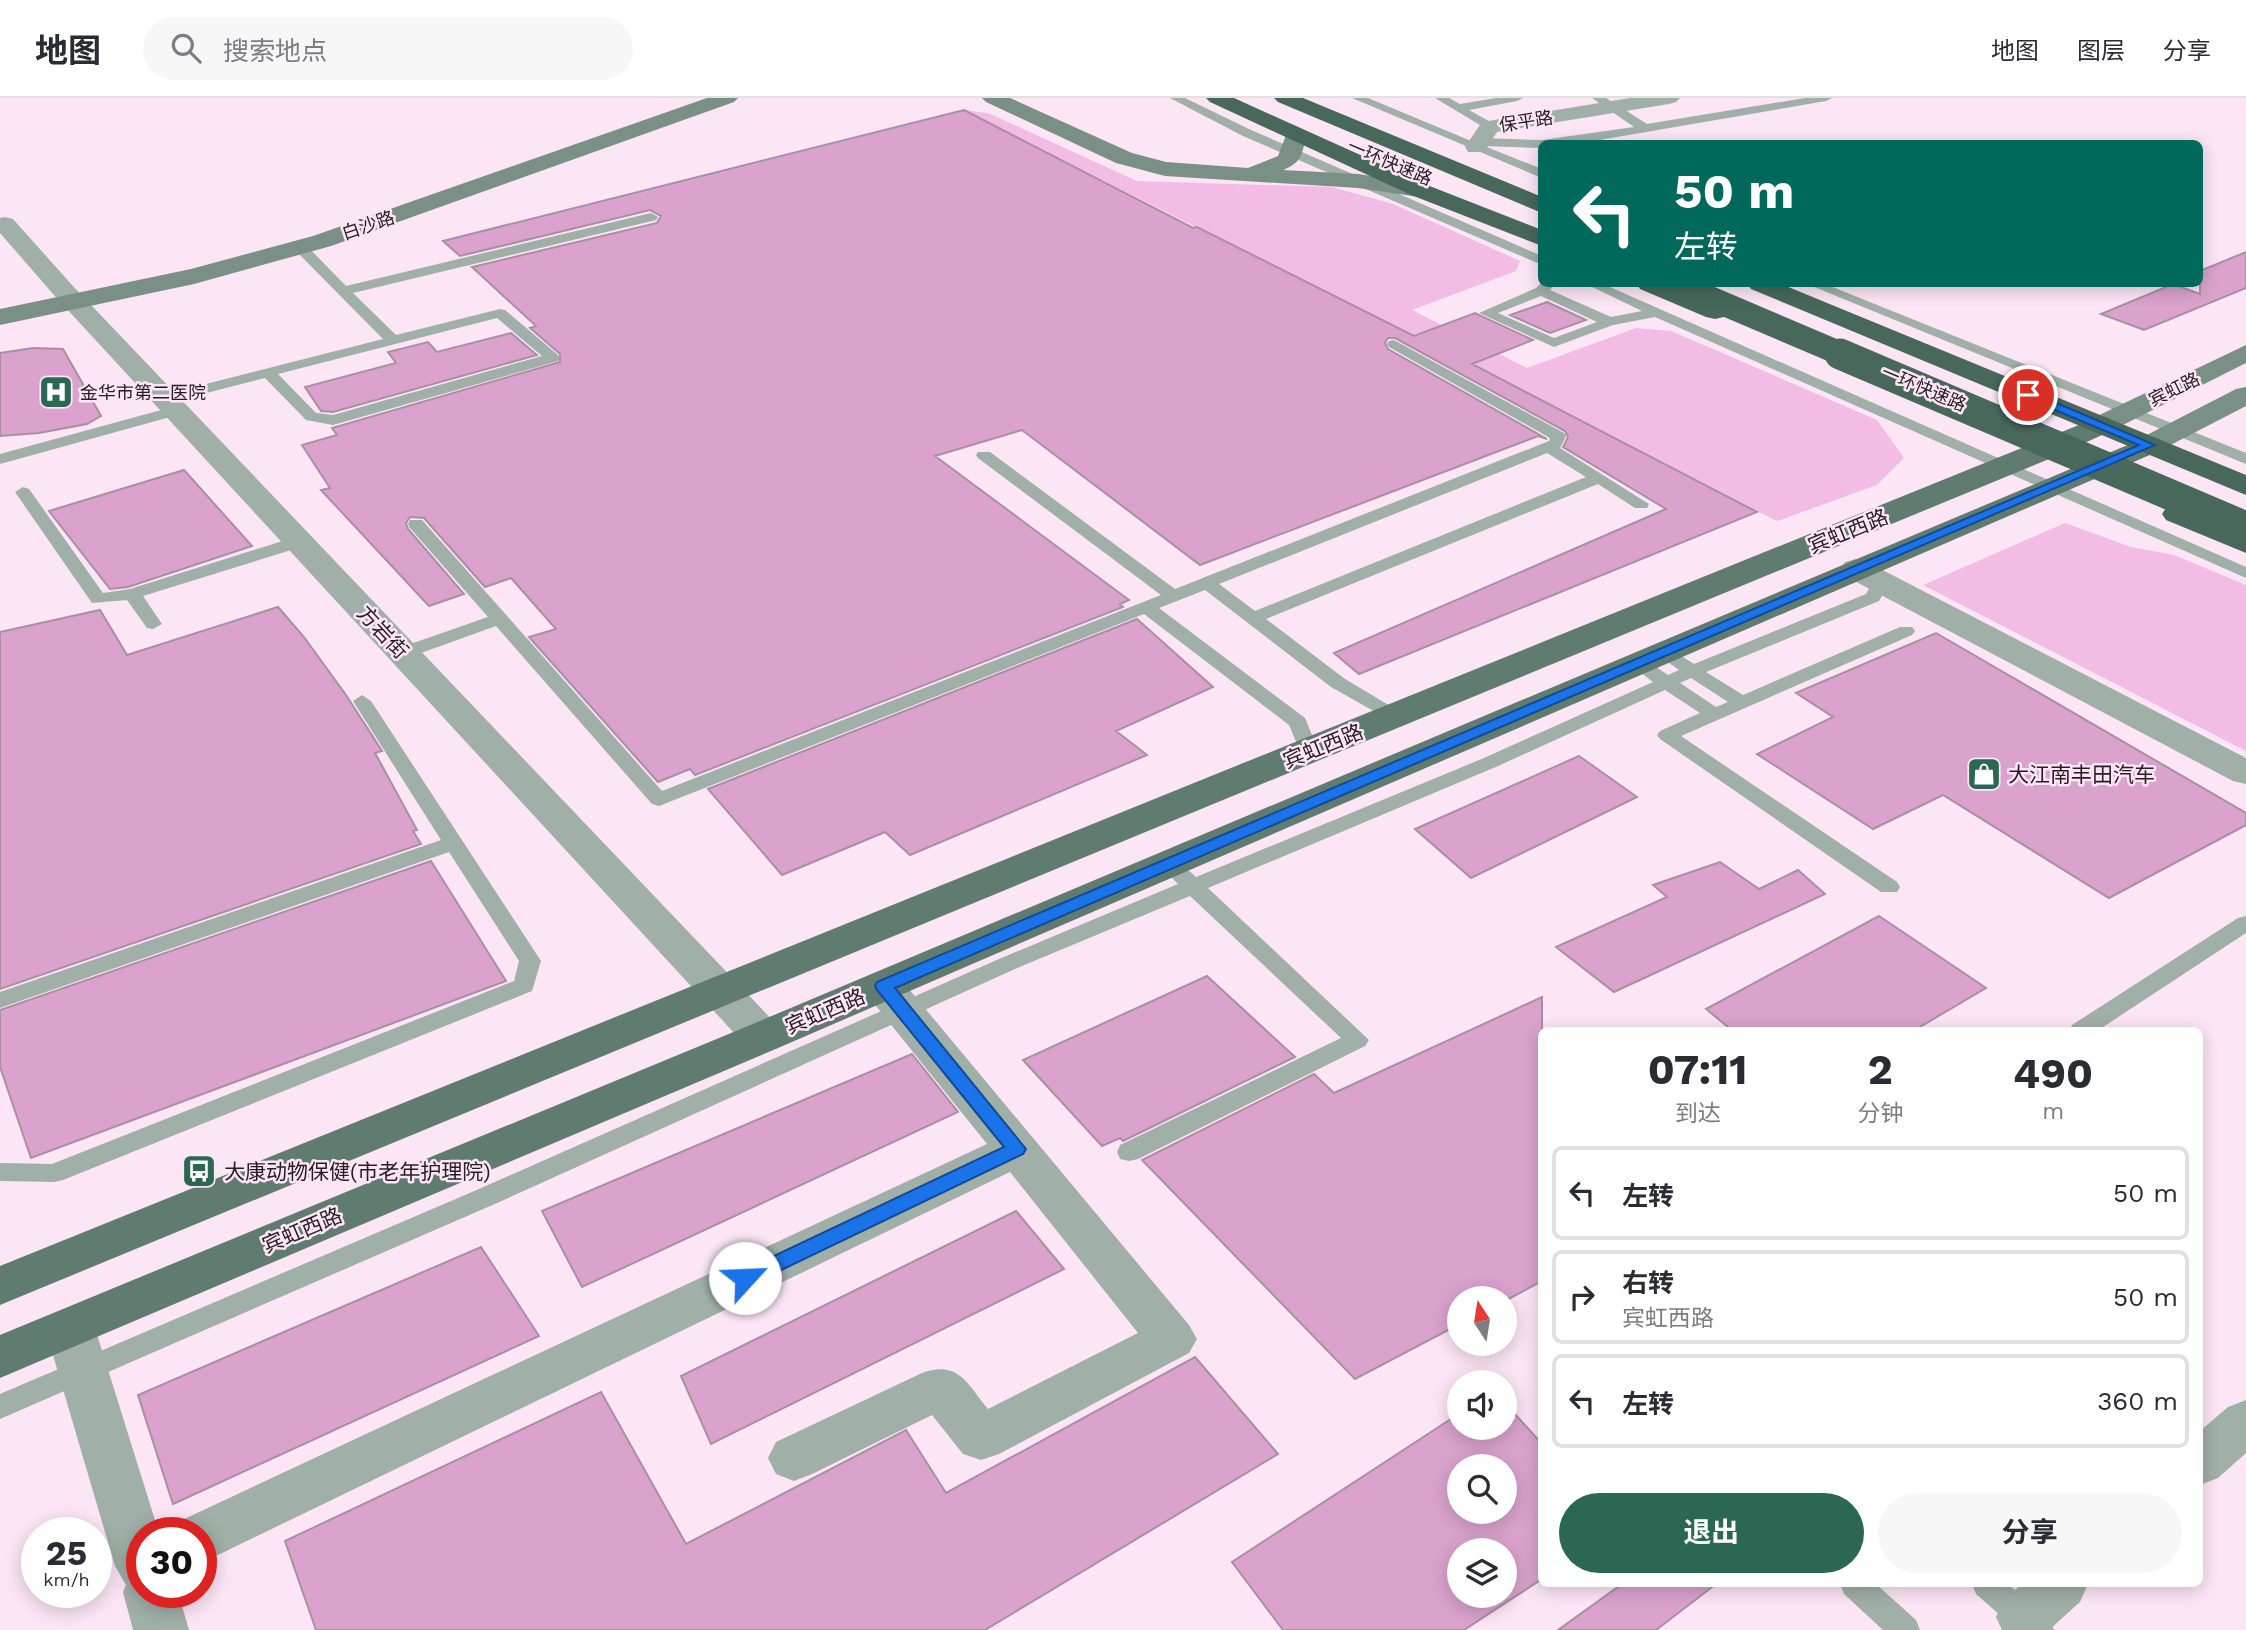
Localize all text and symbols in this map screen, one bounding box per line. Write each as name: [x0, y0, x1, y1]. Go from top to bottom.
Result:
search box: [143, 17, 633, 80]
icon: search: [167, 29, 205, 67]
text: 地图: [35, 31, 101, 70]
text: 搜索地点: [223, 36, 327, 66]
text: 地图: [1991, 37, 2039, 65]
text: 图层: [2077, 37, 2125, 65]
text: 分享: [2163, 37, 2211, 65]
street label: 保平路: [1498, 106, 1554, 136]
street label: 一环快速路: [1344, 135, 1436, 189]
text: 50 m: [1674, 162, 1794, 220]
icon: left: [1559, 168, 1650, 259]
street label: 白沙路: [339, 206, 397, 244]
text: 左转: [1674, 228, 1738, 266]
street label: 一环快速路: [1878, 361, 1970, 415]
pin: [1998, 365, 2058, 425]
street label: 宾虹路: [2145, 368, 2203, 410]
hospital icon: 金华市第二医院: [37, 373, 75, 411]
icon: arrive: [2009, 376, 2047, 414]
place label: 金华市第二医院: [80, 382, 206, 403]
street label: 宾虹西路: [1804, 504, 1892, 558]
street label: 方岩街: [352, 600, 414, 664]
street label: 宾虹西路: [1279, 719, 1367, 773]
shop icon: 大江南丰田汽车: [1965, 755, 2003, 793]
place label: 大江南丰田汽车: [2008, 762, 2155, 787]
street label: 宾虹西路: [781, 983, 869, 1039]
text: 07:11: [1648, 1045, 1747, 1094]
text: 2: [1868, 1045, 1893, 1094]
text: 490: [2013, 1049, 2093, 1098]
text: m: [2042, 1098, 2064, 1125]
text: 到达: [1675, 1100, 1721, 1127]
text: 分钟: [1857, 1100, 1903, 1127]
bus stop icon: 大康动物保健(市老年护理院): [180, 1152, 218, 1190]
place label: 大康动物保健(市老年护理院): [224, 1159, 491, 1184]
icon: left: [1563, 1174, 1601, 1212]
text: 50 m: [2113, 1178, 2178, 1208]
text: 左转: [1622, 1181, 1674, 1211]
street label: 宾虹西路: [258, 1202, 346, 1258]
position arrow: [708, 1241, 782, 1315]
text: 右转: [1622, 1268, 1674, 1298]
icon: right: [1563, 1278, 1601, 1316]
text: 50 m: [2113, 1282, 2178, 1312]
north arrow: [1447, 1286, 1517, 1356]
map controls: [1447, 1286, 1517, 1608]
text: 宾虹西路: [1622, 1305, 1714, 1332]
button: sound: [1447, 1370, 1517, 1440]
icon: left: [1563, 1382, 1601, 1420]
text: 360 m: [2097, 1386, 2178, 1416]
text: 左转: [1622, 1389, 1674, 1419]
button: search: [1447, 1454, 1517, 1524]
button: 退出: [1559, 1493, 1864, 1573]
button: 分享: [1878, 1493, 2182, 1573]
speed limit sign: 30: [126, 1517, 217, 1608]
text: 25: [46, 1532, 87, 1574]
button: layers: [1447, 1538, 1517, 1608]
text: km/h: [43, 1569, 90, 1590]

